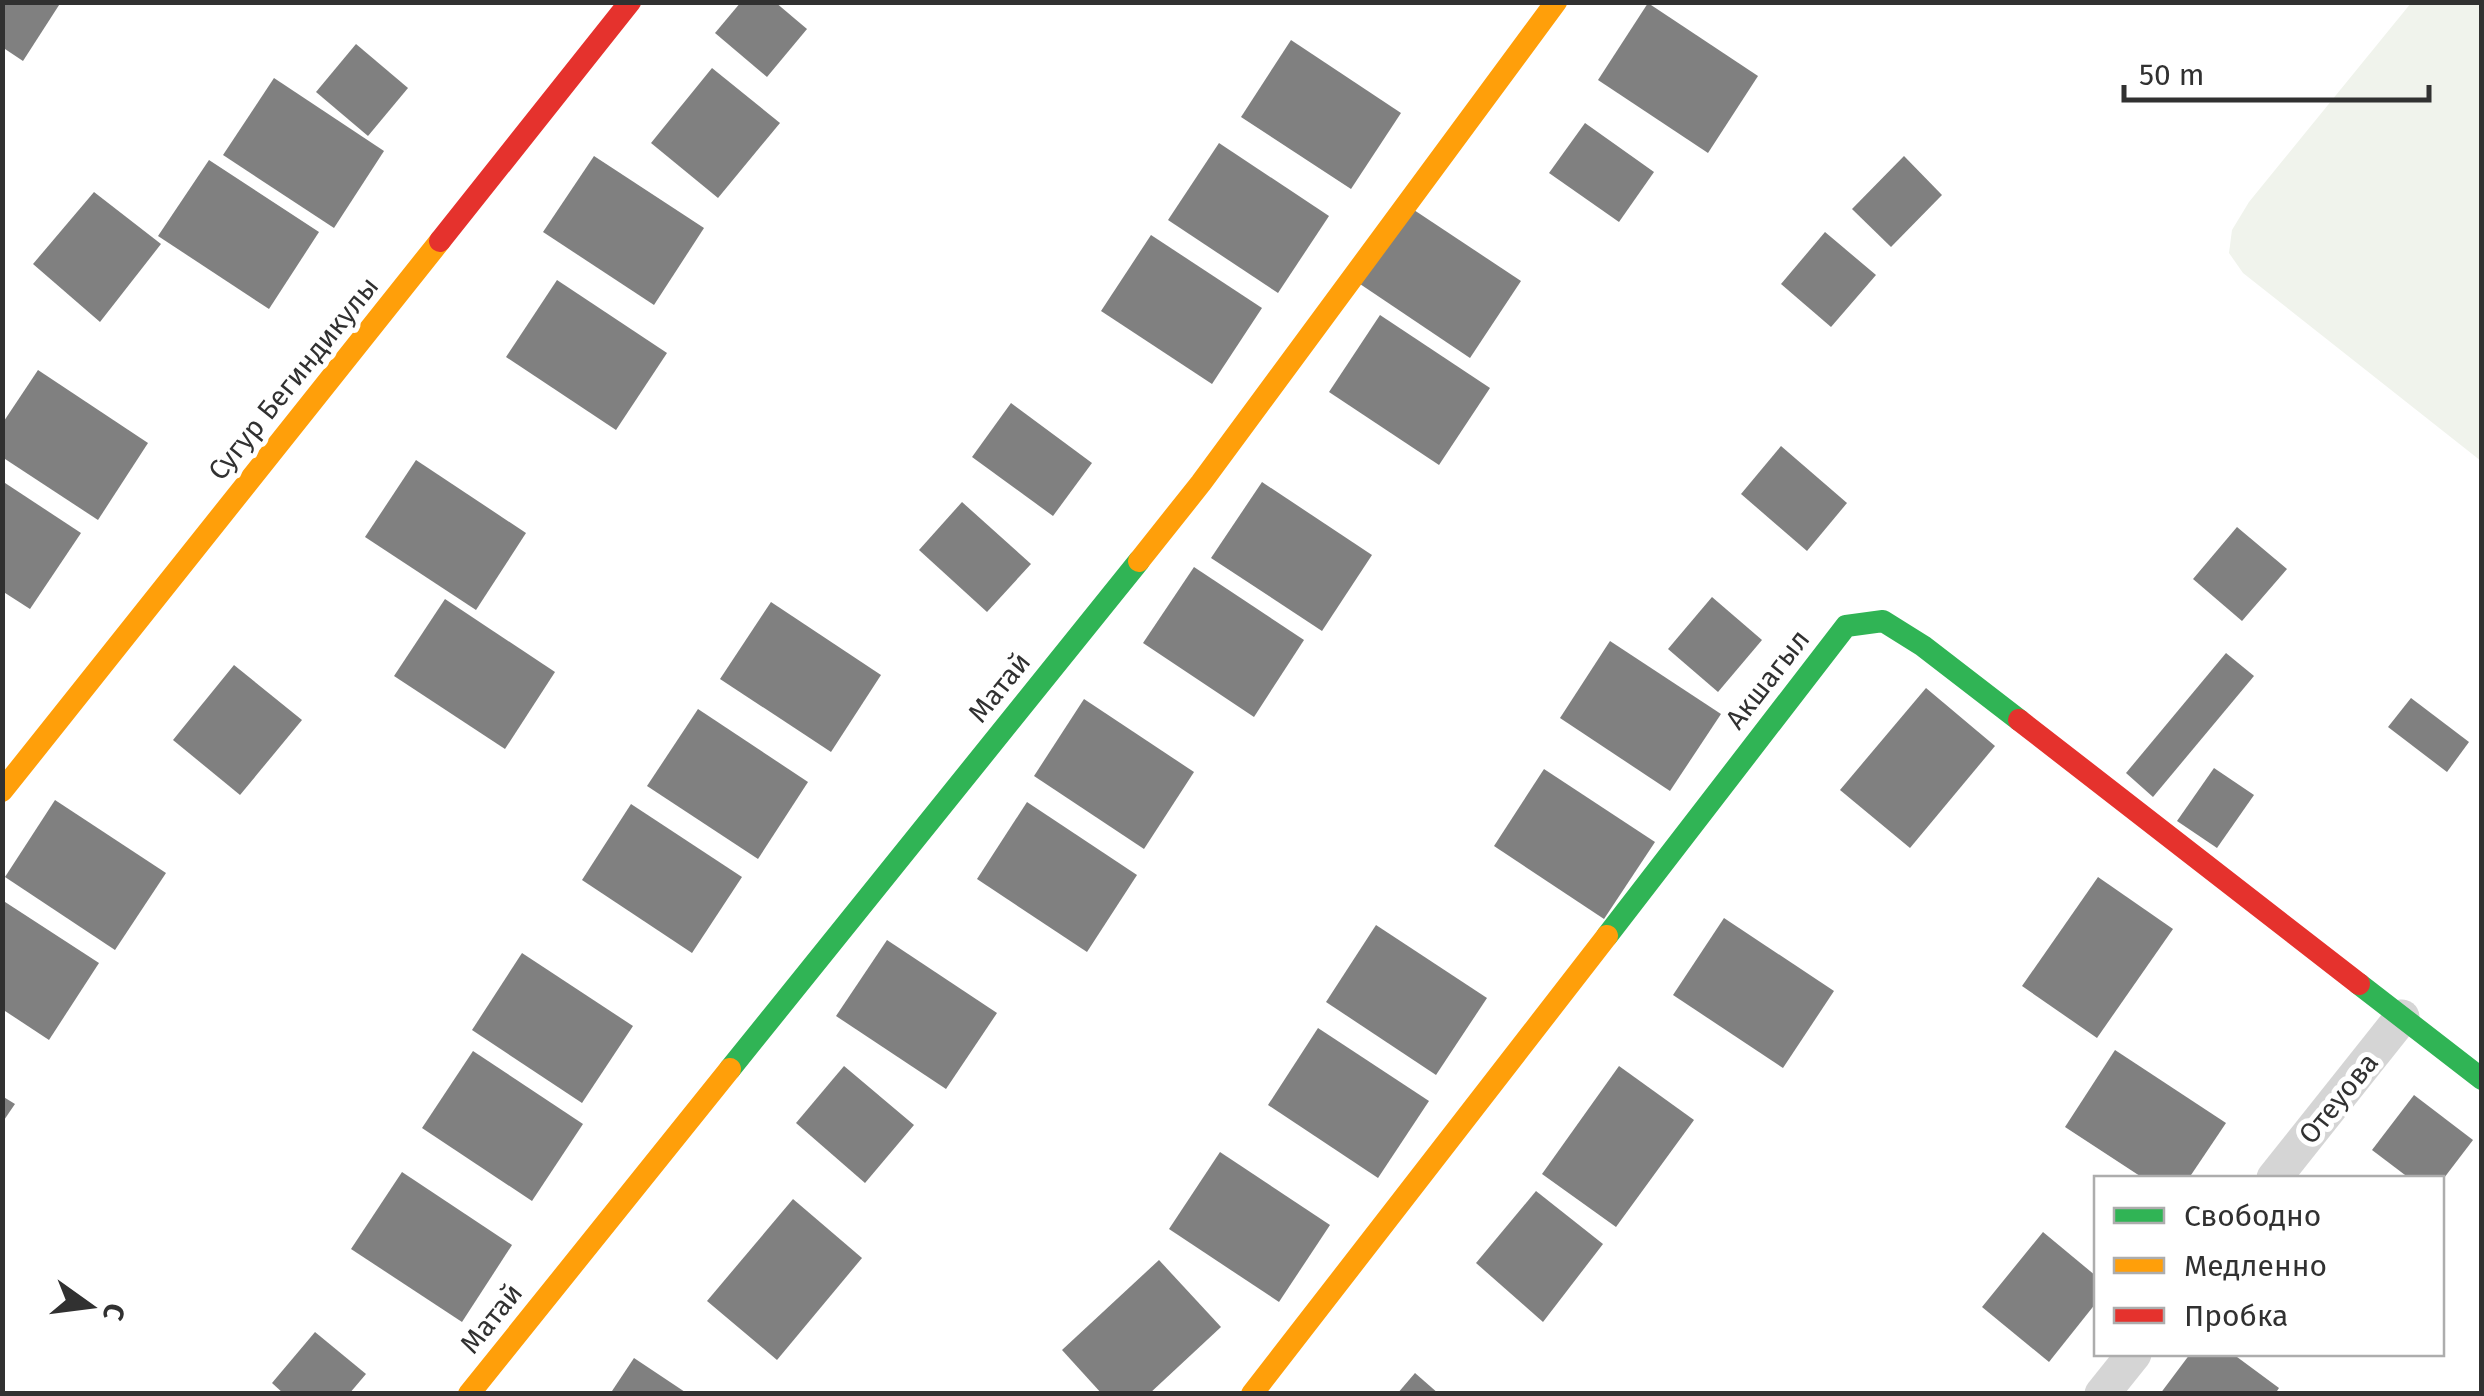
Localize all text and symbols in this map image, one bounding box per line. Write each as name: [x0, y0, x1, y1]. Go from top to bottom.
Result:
scale bar: [2124, 40, 2429, 102]
text: 50 m: [2139, 57, 2204, 93]
street label: Сугур Бегиндикулы: [201, 270, 385, 487]
street label: Акшагыл: [1718, 623, 1816, 735]
street label: Матай: [961, 646, 1037, 729]
street label: Отеуова: [2292, 1046, 2385, 1150]
legend: [2094, 1176, 2444, 1356]
text: Свободно: [2184, 1198, 2321, 1234]
text: Медленно: [2184, 1248, 2327, 1284]
north arrow: [40, 1256, 140, 1356]
street label: Матай: [453, 1277, 529, 1360]
text: Пробка: [2184, 1298, 2288, 1334]
text: С: [96, 1300, 132, 1324]

